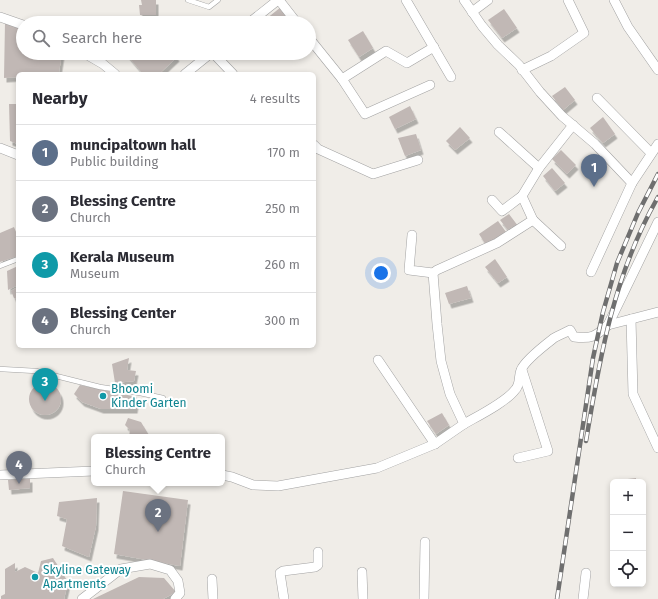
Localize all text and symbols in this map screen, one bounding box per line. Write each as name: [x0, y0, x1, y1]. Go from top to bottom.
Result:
search box: [16, 16, 316, 60]
icon: search: [30, 27, 52, 49]
text: Search here: [62, 29, 142, 47]
text: Nearby: [32, 88, 87, 109]
text: 4 results: [250, 91, 300, 106]
text: muncipaltown hall: [70, 136, 196, 154]
text: 1: [42, 145, 48, 160]
text: 170 m: [267, 145, 300, 160]
text: Public building: [70, 154, 158, 169]
pin: 1: [581, 154, 607, 187]
text: Blessing Centre: [70, 192, 176, 210]
text: 2: [42, 201, 48, 216]
text: 250 m: [265, 201, 300, 216]
text: Church: [70, 210, 111, 225]
text: Kerala Museum: [70, 248, 174, 266]
text: 3: [42, 257, 48, 272]
text: 260 m: [265, 257, 300, 272]
your location: [371, 263, 391, 283]
text: Museum: [70, 266, 120, 281]
text: Blessing Center: [70, 304, 176, 322]
text: 4: [41, 313, 49, 328]
text: 300 m: [264, 313, 300, 328]
text: Church: [70, 322, 111, 337]
pin: 3: [32, 368, 58, 401]
place label: Bhoomi Kinder Garten: [111, 382, 186, 410]
marker: Bhoomi Kinder Garten: [98, 391, 108, 401]
popup: [91, 434, 225, 486]
text: Blessing Centre: [105, 444, 211, 462]
pin: 4: [6, 451, 32, 484]
text: Church: [105, 462, 146, 477]
map controls: [610, 479, 646, 587]
button: +: [610, 479, 646, 515]
pin: 2: [145, 499, 171, 532]
button: −: [610, 515, 646, 551]
button: locate: [610, 551, 646, 587]
place label: Skyline Gateway Apartments: [43, 563, 131, 591]
marker: Skyline Gateway Apartments: [30, 572, 40, 582]

